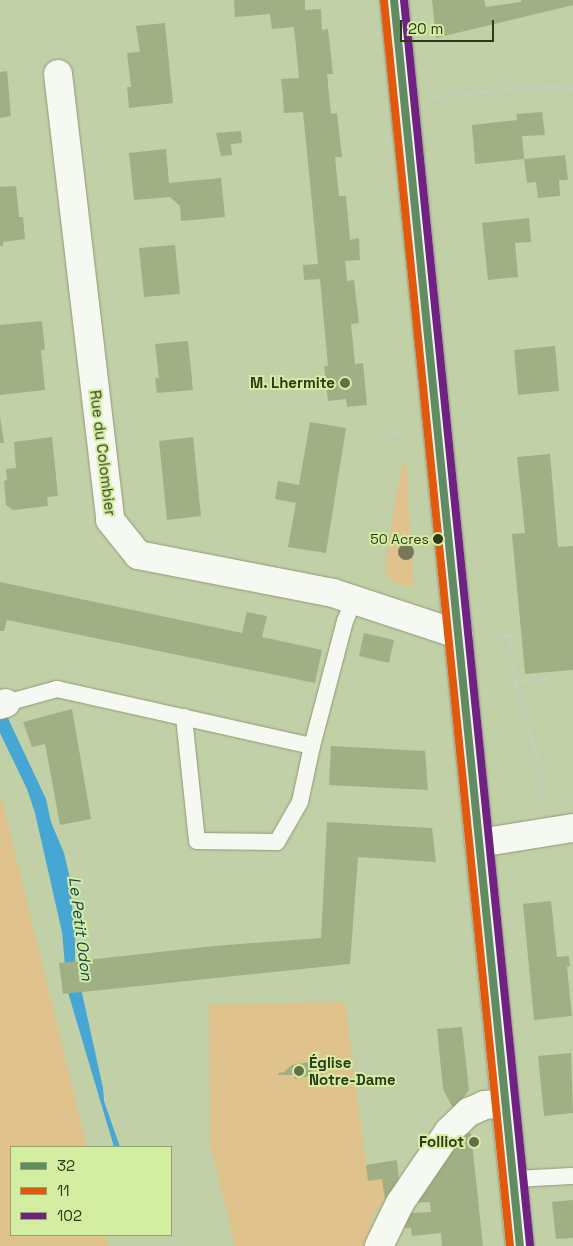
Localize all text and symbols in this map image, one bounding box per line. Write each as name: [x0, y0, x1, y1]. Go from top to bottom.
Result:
scale bar: [403, 10, 497, 42]
text: 20 m: [408, 19, 443, 38]
place label: M. Lhermite: [250, 374, 335, 392]
marker: M. Lhermite: [339, 377, 351, 389]
street label: Rue du Colombier: [86, 389, 120, 517]
place label: 50 Acres: [370, 531, 429, 547]
marker: 50 Acres: [433, 534, 443, 544]
water label: Le Petit Odon: [64, 876, 96, 982]
place label: Église Notre-Dame: [309, 1053, 396, 1088]
marker: Église Notre-Dame: [293, 1065, 305, 1077]
place label: Folliot: [419, 1133, 464, 1151]
marker: Folliot: [468, 1136, 480, 1148]
legend: [10, 1146, 172, 1236]
text: 32: [57, 1156, 75, 1175]
text: 11: [57, 1181, 70, 1200]
text: 102: [57, 1206, 82, 1225]

